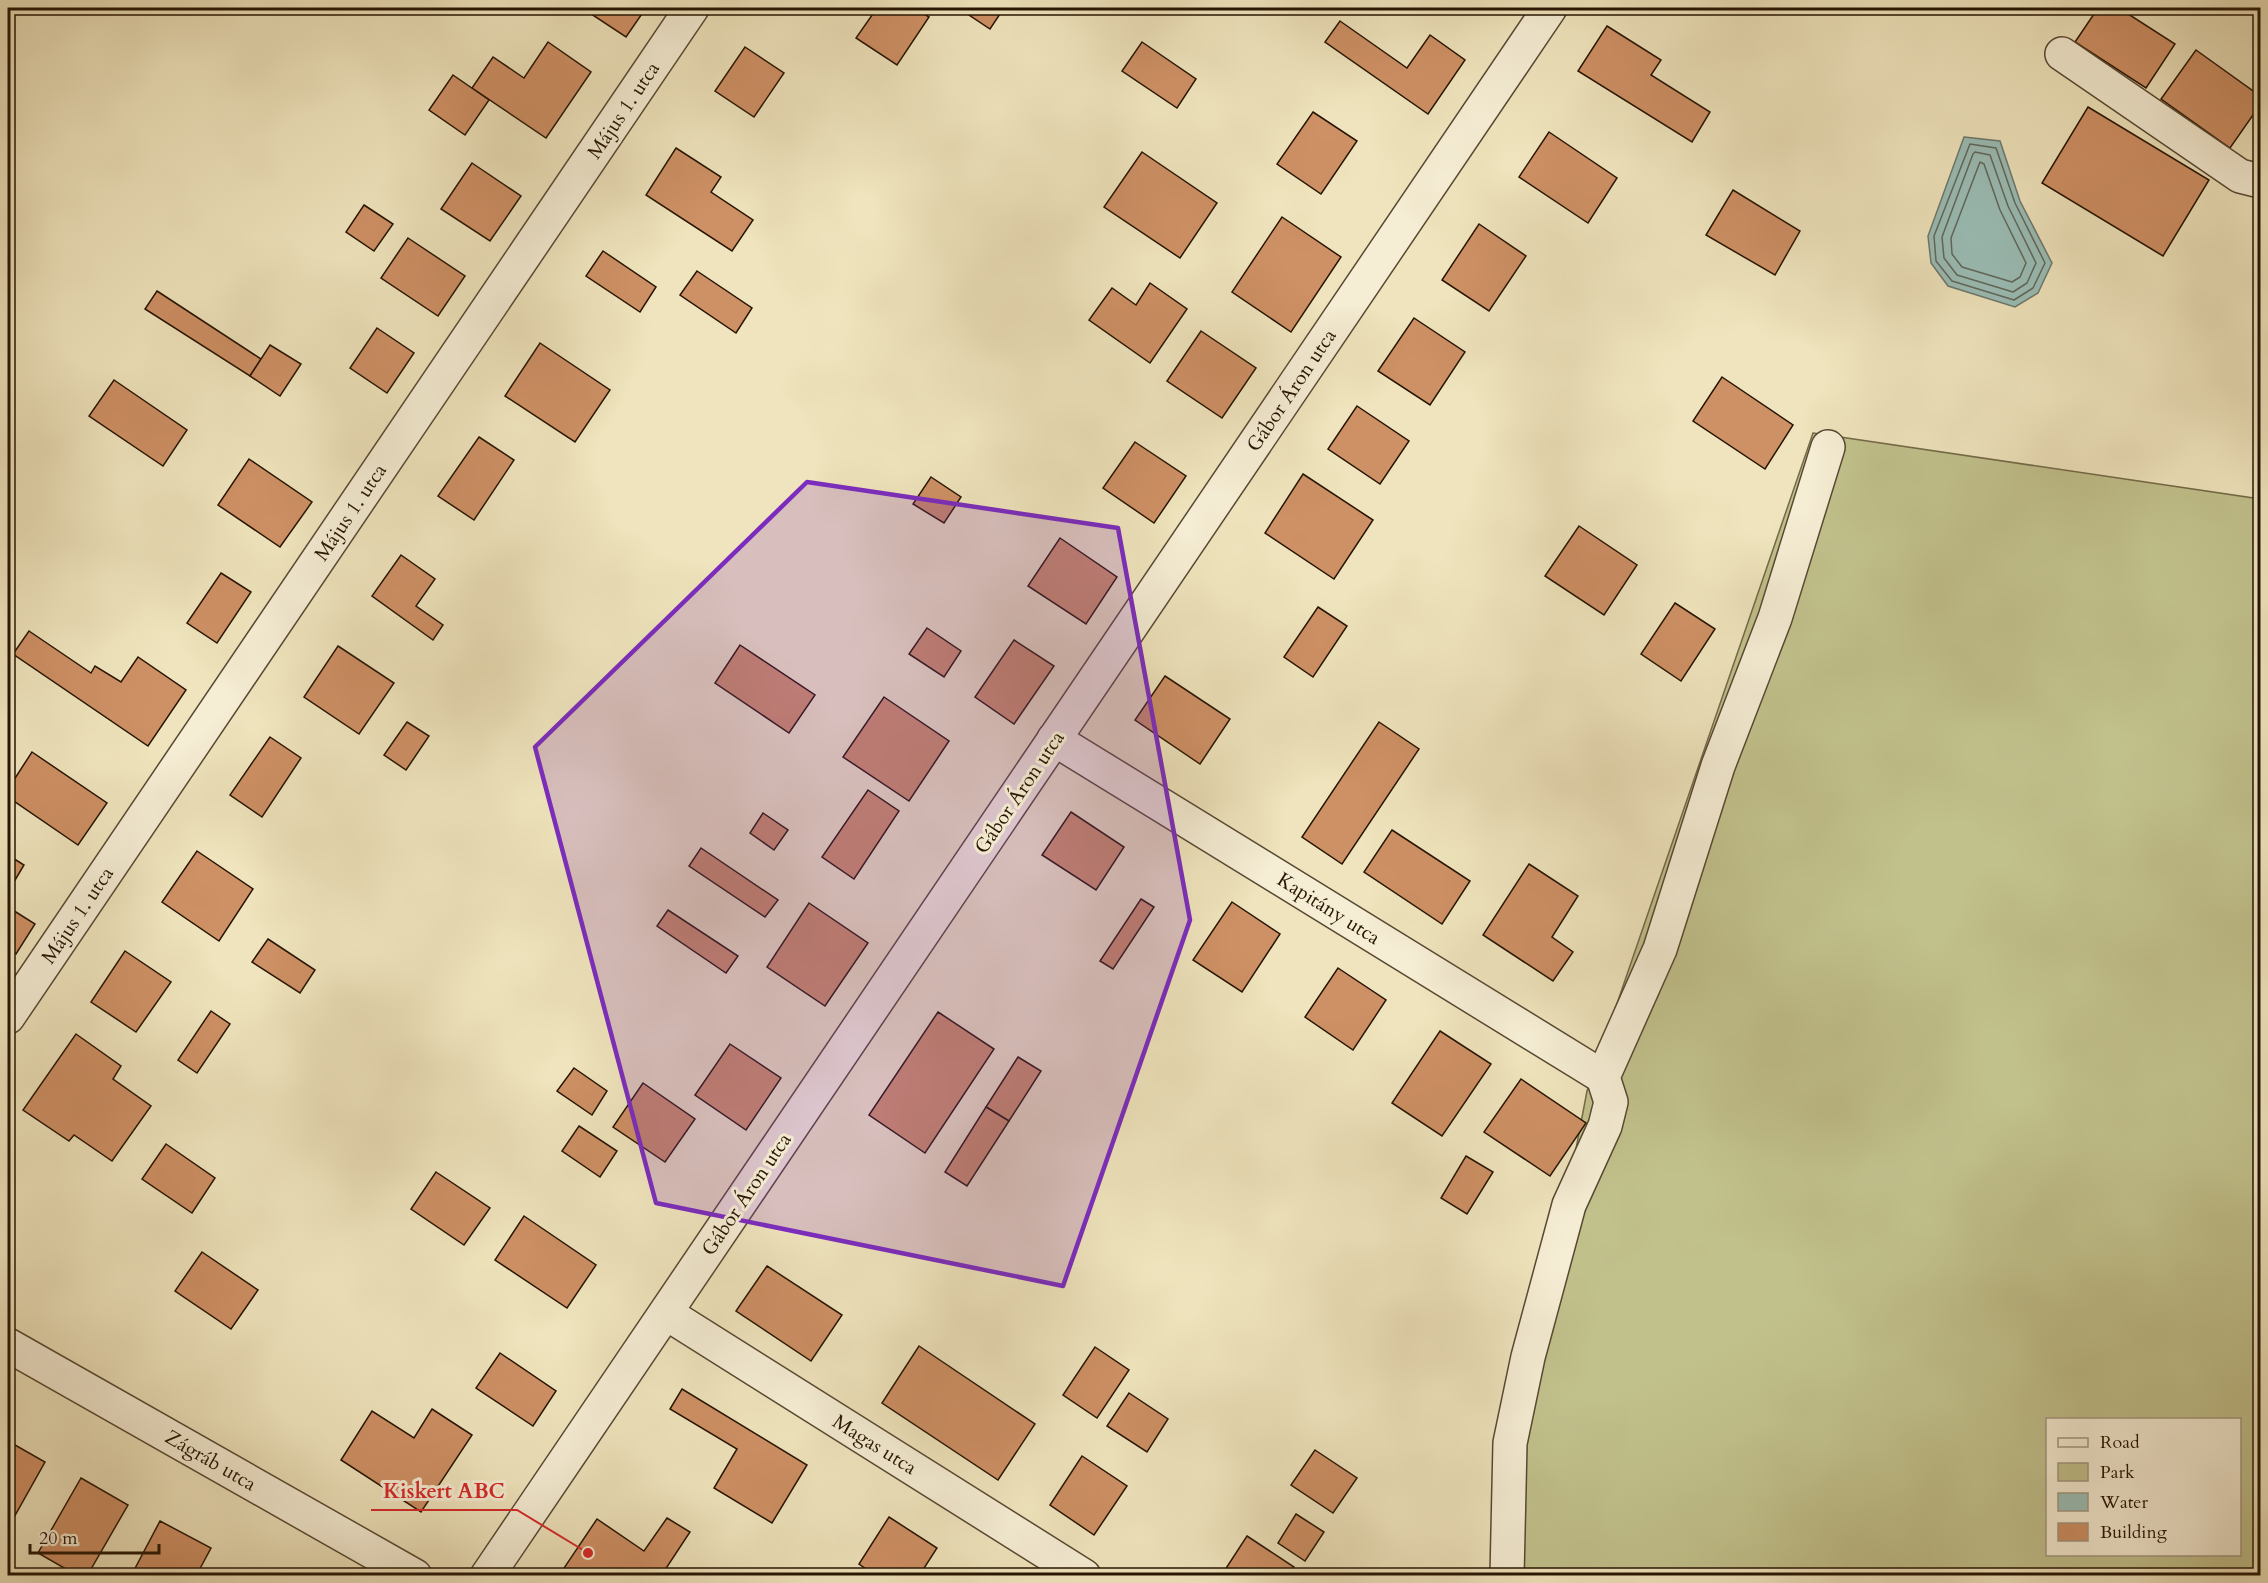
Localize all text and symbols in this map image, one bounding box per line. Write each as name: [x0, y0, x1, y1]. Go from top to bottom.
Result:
street label: Május 1. utca: [581, 56, 666, 164]
street label: Gábor Áron utca: [1240, 323, 1343, 457]
street label: Május 1. utca: [308, 458, 393, 566]
street label: Gábor Áron utca: [968, 725, 1071, 859]
street label: Május 1. utca: [35, 861, 120, 969]
street label: Kapitány utca: [1272, 866, 1386, 951]
street label: Gábor Áron utca: [695, 1127, 798, 1261]
street label: Magas utca: [828, 1408, 922, 1481]
legend: [2046, 1418, 2241, 1556]
street label: Zágráb utca: [160, 1423, 262, 1498]
text: Road: [2100, 1430, 2140, 1455]
text: Park: [2100, 1460, 2135, 1485]
callout: Kiskert ABC: [371, 1471, 517, 1510]
text: Kiskert ABC: [383, 1477, 505, 1506]
text: Water: [2099, 1490, 2149, 1515]
scale bar: [30, 1517, 159, 1555]
text: Building: [2100, 1520, 2168, 1545]
text: 20 m: [39, 1526, 78, 1551]

